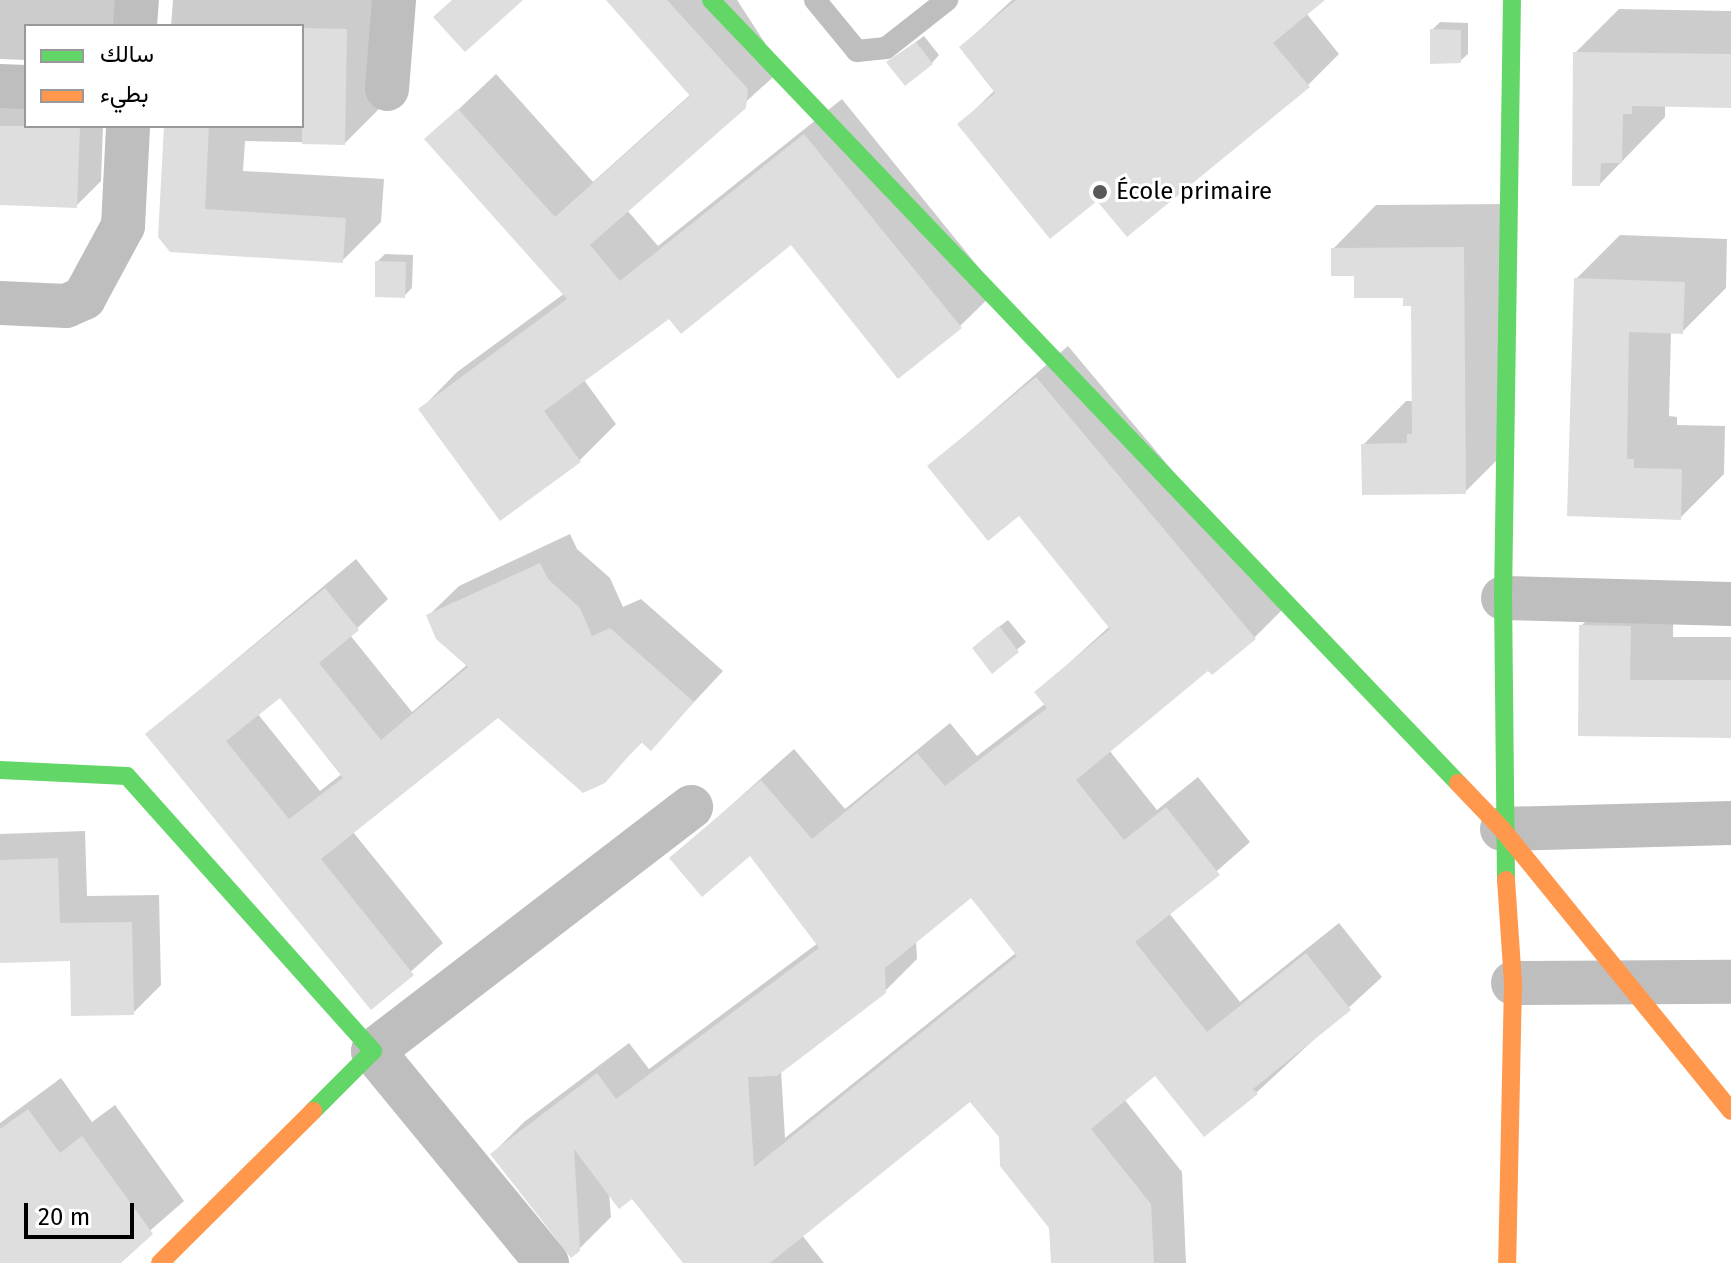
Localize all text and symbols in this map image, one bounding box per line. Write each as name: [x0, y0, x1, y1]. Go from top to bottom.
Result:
legend: [24, 24, 304, 128]
text: سالك: [100, 40, 154, 68]
text: بطيء: [100, 80, 149, 108]
place label: École primaire: [1116, 178, 1272, 206]
marker: École primaire: [1091, 183, 1109, 201]
scale bar: [28, 1187, 138, 1237]
text: 20 m: [38, 1203, 90, 1231]

